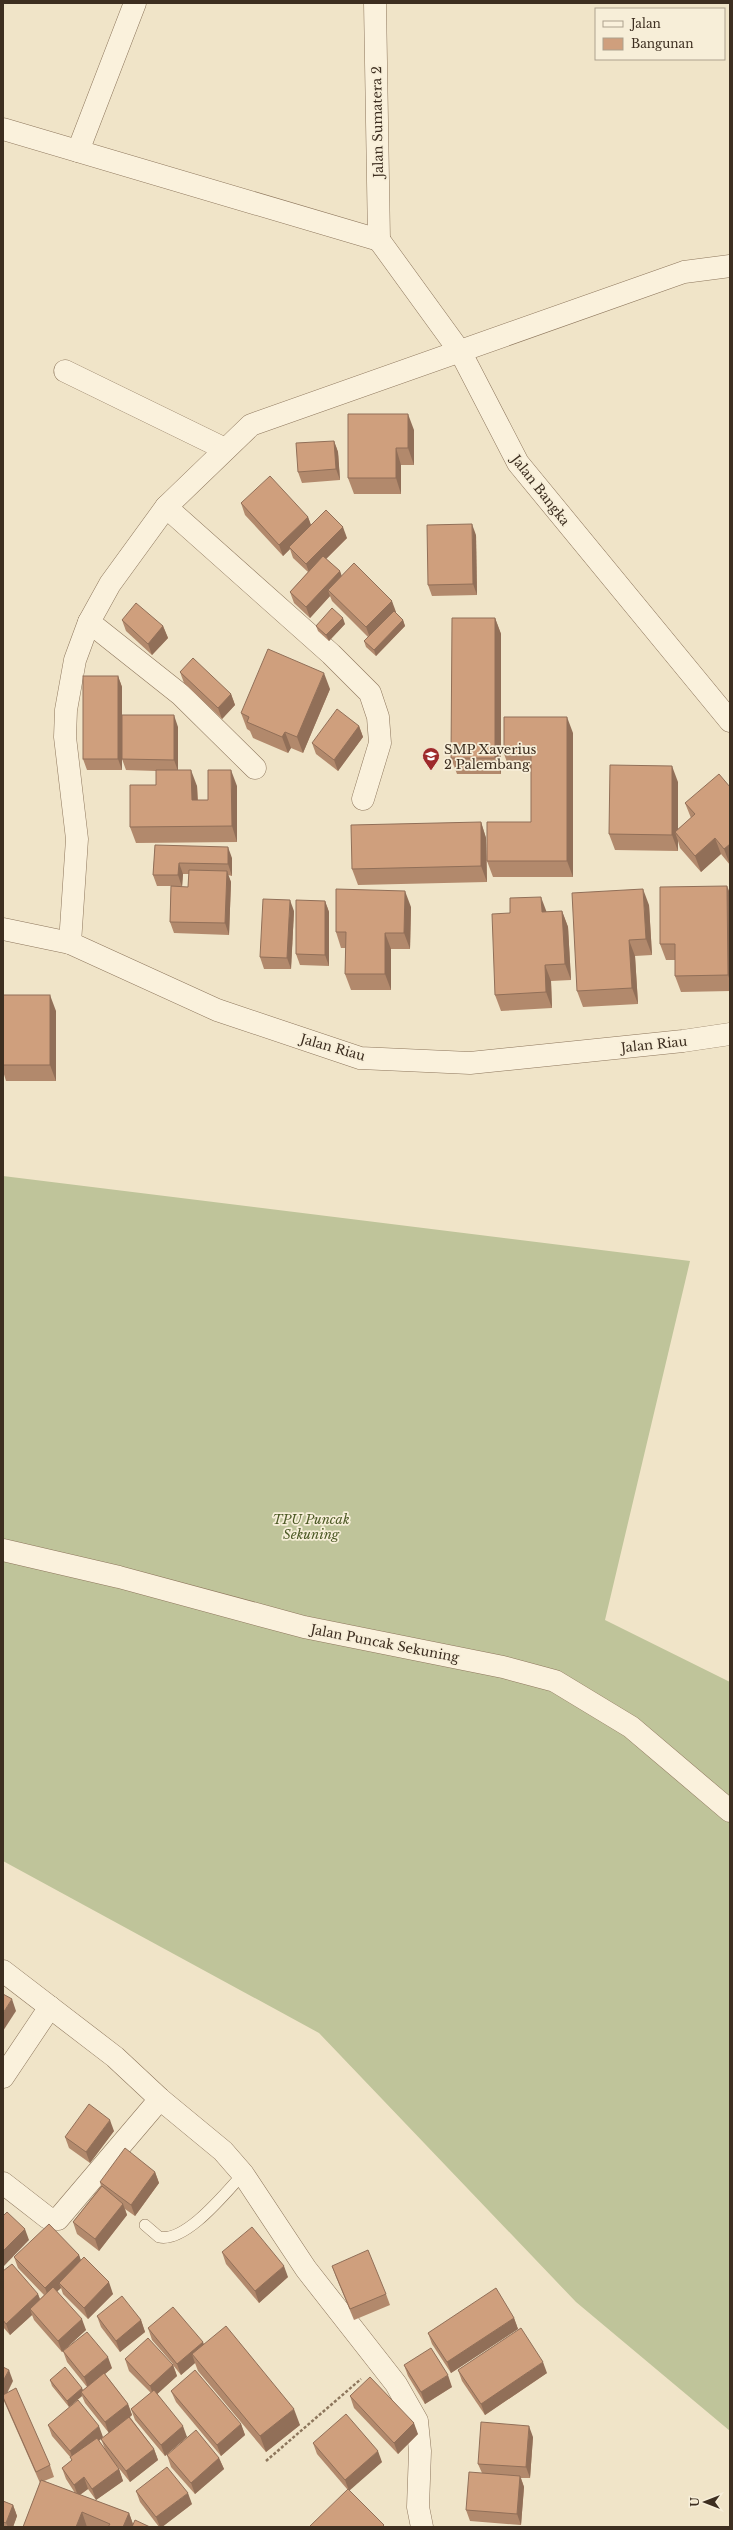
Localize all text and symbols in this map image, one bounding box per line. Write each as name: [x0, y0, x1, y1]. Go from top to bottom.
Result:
legend: [595, 8, 725, 60]
text: Jalan: [629, 16, 661, 31]
text: Bangunan: [631, 36, 694, 51]
street label: Jalan Sumatera 2: [368, 66, 387, 180]
street label: Jalan Bangka: [506, 450, 574, 530]
place label: SMP Xaverius 2 Palembang: [444, 741, 537, 773]
school or university icon: SMP Xaverius 2 Palembang: [421, 746, 441, 771]
street label: Jalan Riau: [297, 1030, 367, 1065]
street label: Jalan Riau: [618, 1033, 688, 1057]
park label: TPU Puncak Sekuning: [272, 1511, 350, 1543]
street label: Jalan Puncak Sekuning: [307, 1620, 461, 1666]
north arrow: [685, 2482, 725, 2522]
text: U: [688, 2497, 702, 2507]

